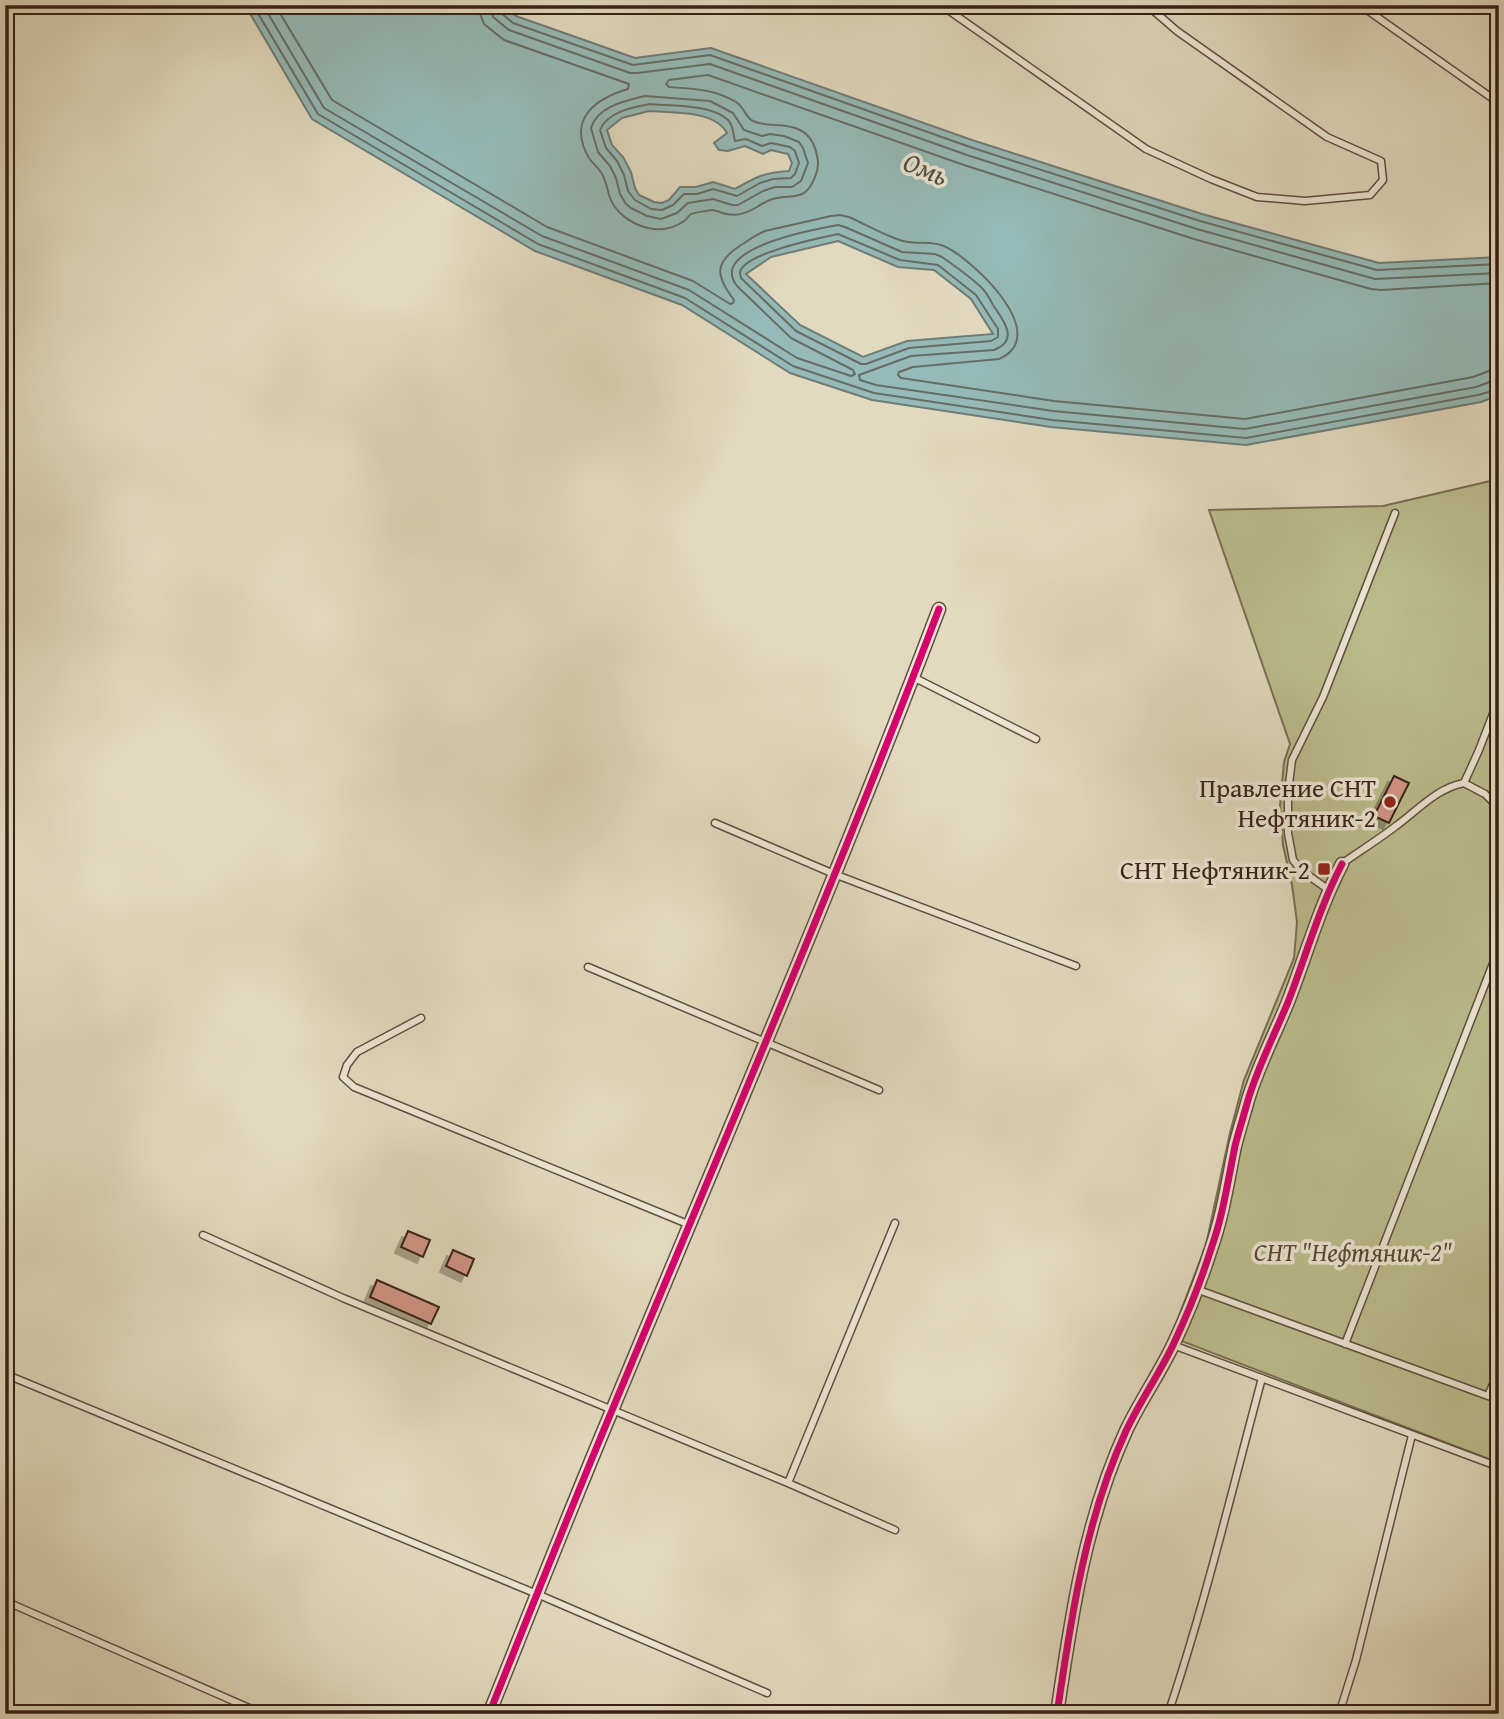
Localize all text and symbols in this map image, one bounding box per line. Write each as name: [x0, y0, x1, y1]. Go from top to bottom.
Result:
water label: Омь: [897, 141, 955, 195]
place label: Правление СНТ Нефтяник-2: [1199, 768, 1376, 837]
marker: Правление СНТ Нефтяник-2: [1382, 794, 1398, 810]
place label: СНТ Нефтяник-2: [1120, 850, 1310, 889]
marker: СНТ Нефтяник-2: [1316, 861, 1332, 877]
park label: СНТ "Нефтяник-2": [1254, 1232, 1452, 1271]

